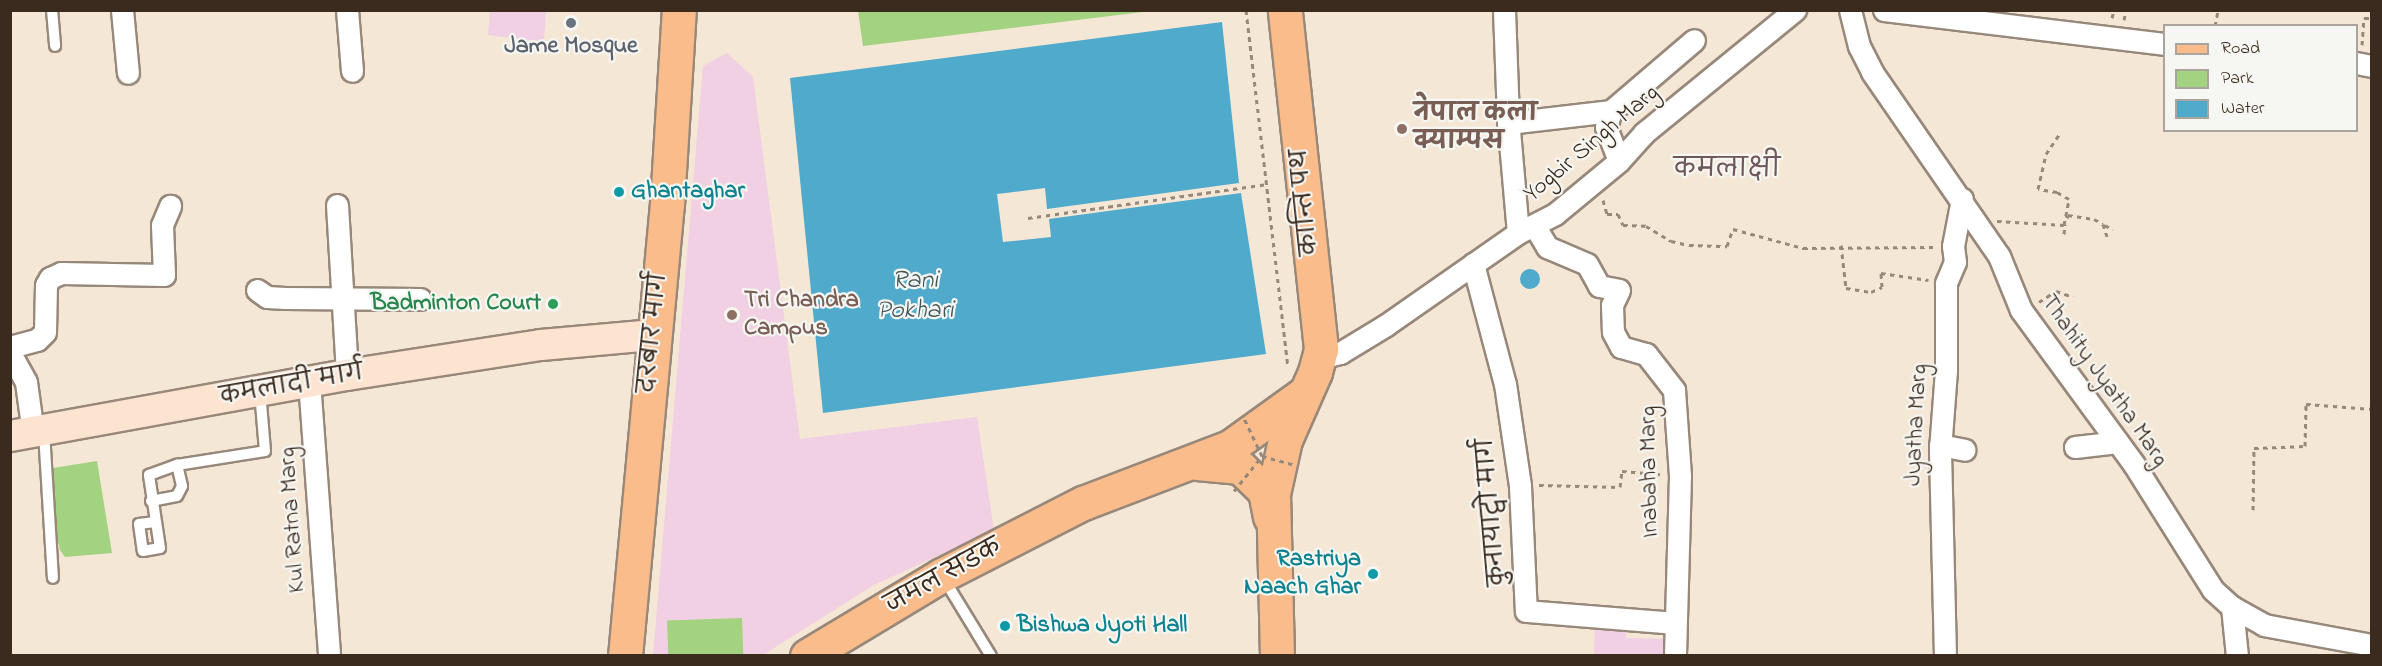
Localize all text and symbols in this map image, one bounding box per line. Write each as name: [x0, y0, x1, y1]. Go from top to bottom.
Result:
marker: Jame Mosque: [564, 16, 578, 30]
legend: [2163, 24, 2358, 132]
place label: Jame Mosque: [504, 33, 638, 61]
text: Road: [2221, 36, 2260, 62]
text: Park: [2221, 66, 2254, 92]
street label: Yogbir Singh Marg: [1519, 79, 1665, 209]
text: Water: [2221, 96, 2264, 122]
place label: नेपाल कला क्याम्पस: [1414, 101, 1537, 157]
marker: नेपाल कला क्याम्पस: [1395, 122, 1409, 136]
street label: कान्ति पथ: [1286, 148, 1326, 256]
district label: कमलाक्षी: [1674, 155, 1780, 187]
place label: Ghantaghar: [631, 178, 745, 206]
marker: Ghantaghar: [612, 185, 626, 199]
water label: Rani Pokhari: [877, 266, 953, 328]
street label: दरबार मार्ग: [633, 271, 675, 395]
place label: Tri Chandra Campus: [744, 287, 859, 343]
street label: Thahity Jyatha Marg: [2034, 289, 2174, 473]
place label: Badminton Court: [370, 290, 541, 318]
marker: Badminton Court: [546, 297, 560, 311]
marker: Tri Chandra Campus: [725, 308, 739, 322]
street label: कमलादी मार्ग: [218, 359, 366, 413]
street label: Jyatha Marg: [1899, 363, 1935, 487]
street label: Inabaha Marg: [1634, 406, 1666, 538]
street label: कुनायाट्वो मार्ग: [1472, 437, 1514, 587]
street label: Kul Ratna Marg: [274, 446, 312, 594]
street label: जमल सडक: [881, 533, 1007, 621]
place label: Rastriya Naach Ghar: [1244, 546, 1361, 602]
marker: Rastriya Naach Ghar: [1366, 567, 1380, 581]
place label: Bishwa Jyoti Hall: [1017, 612, 1187, 640]
marker: Bishwa Jyoti Hall: [998, 619, 1012, 633]

